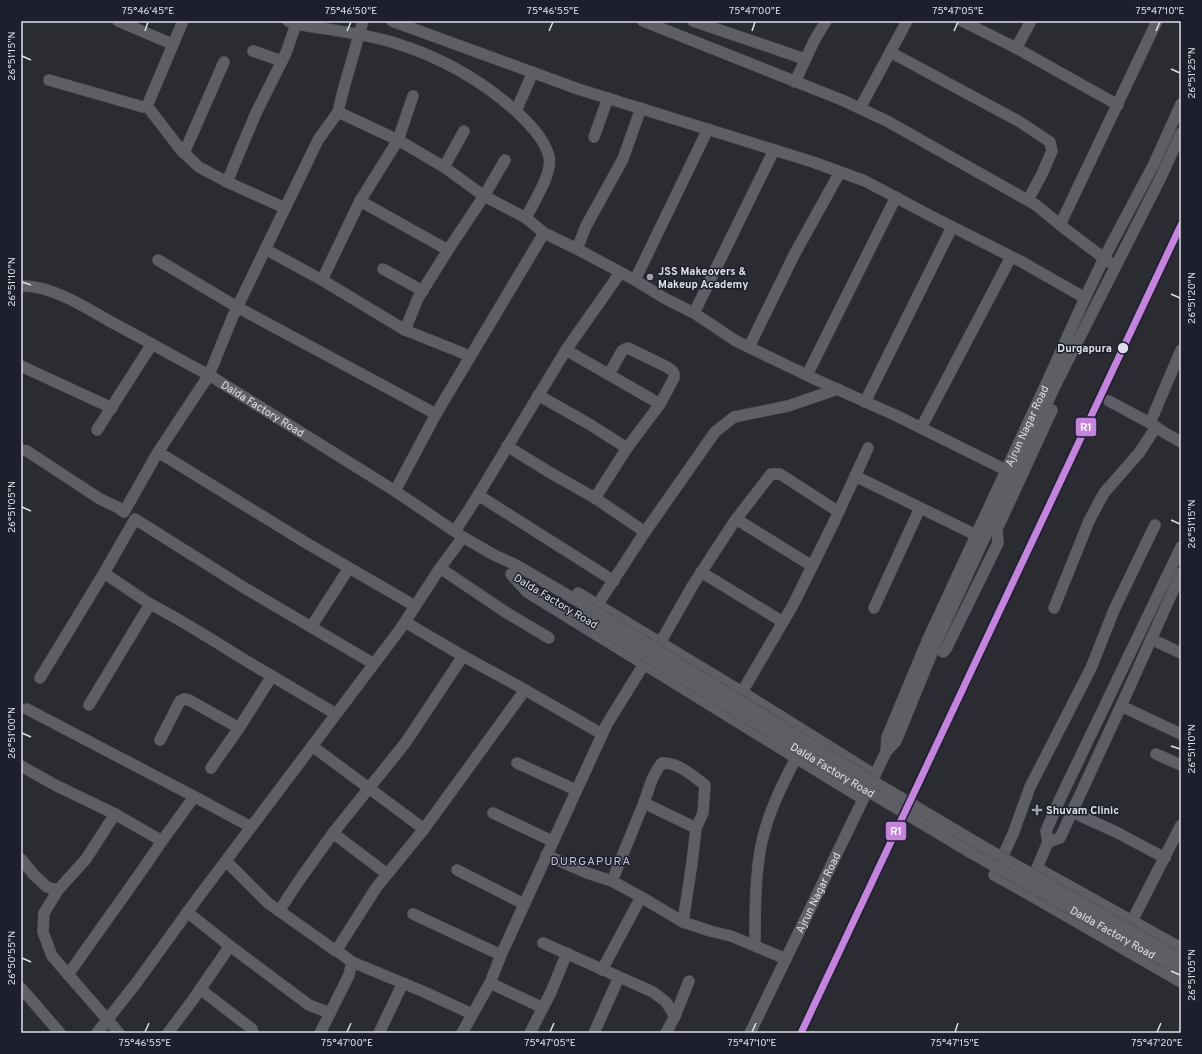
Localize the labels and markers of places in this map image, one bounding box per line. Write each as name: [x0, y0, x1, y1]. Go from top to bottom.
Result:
place label: JSS Makeovers & Makeup Academy: [658, 265, 748, 292]
marker: JSS Makeovers & Makeup Academy: [645, 272, 655, 282]
marker: Durgapura: [1116, 341, 1130, 355]
place label: Durgapura: [1057, 342, 1112, 356]
marker: Shuvam Clinic: [1031, 804, 1043, 816]
place label: Shuvam Clinic: [1046, 804, 1119, 818]

